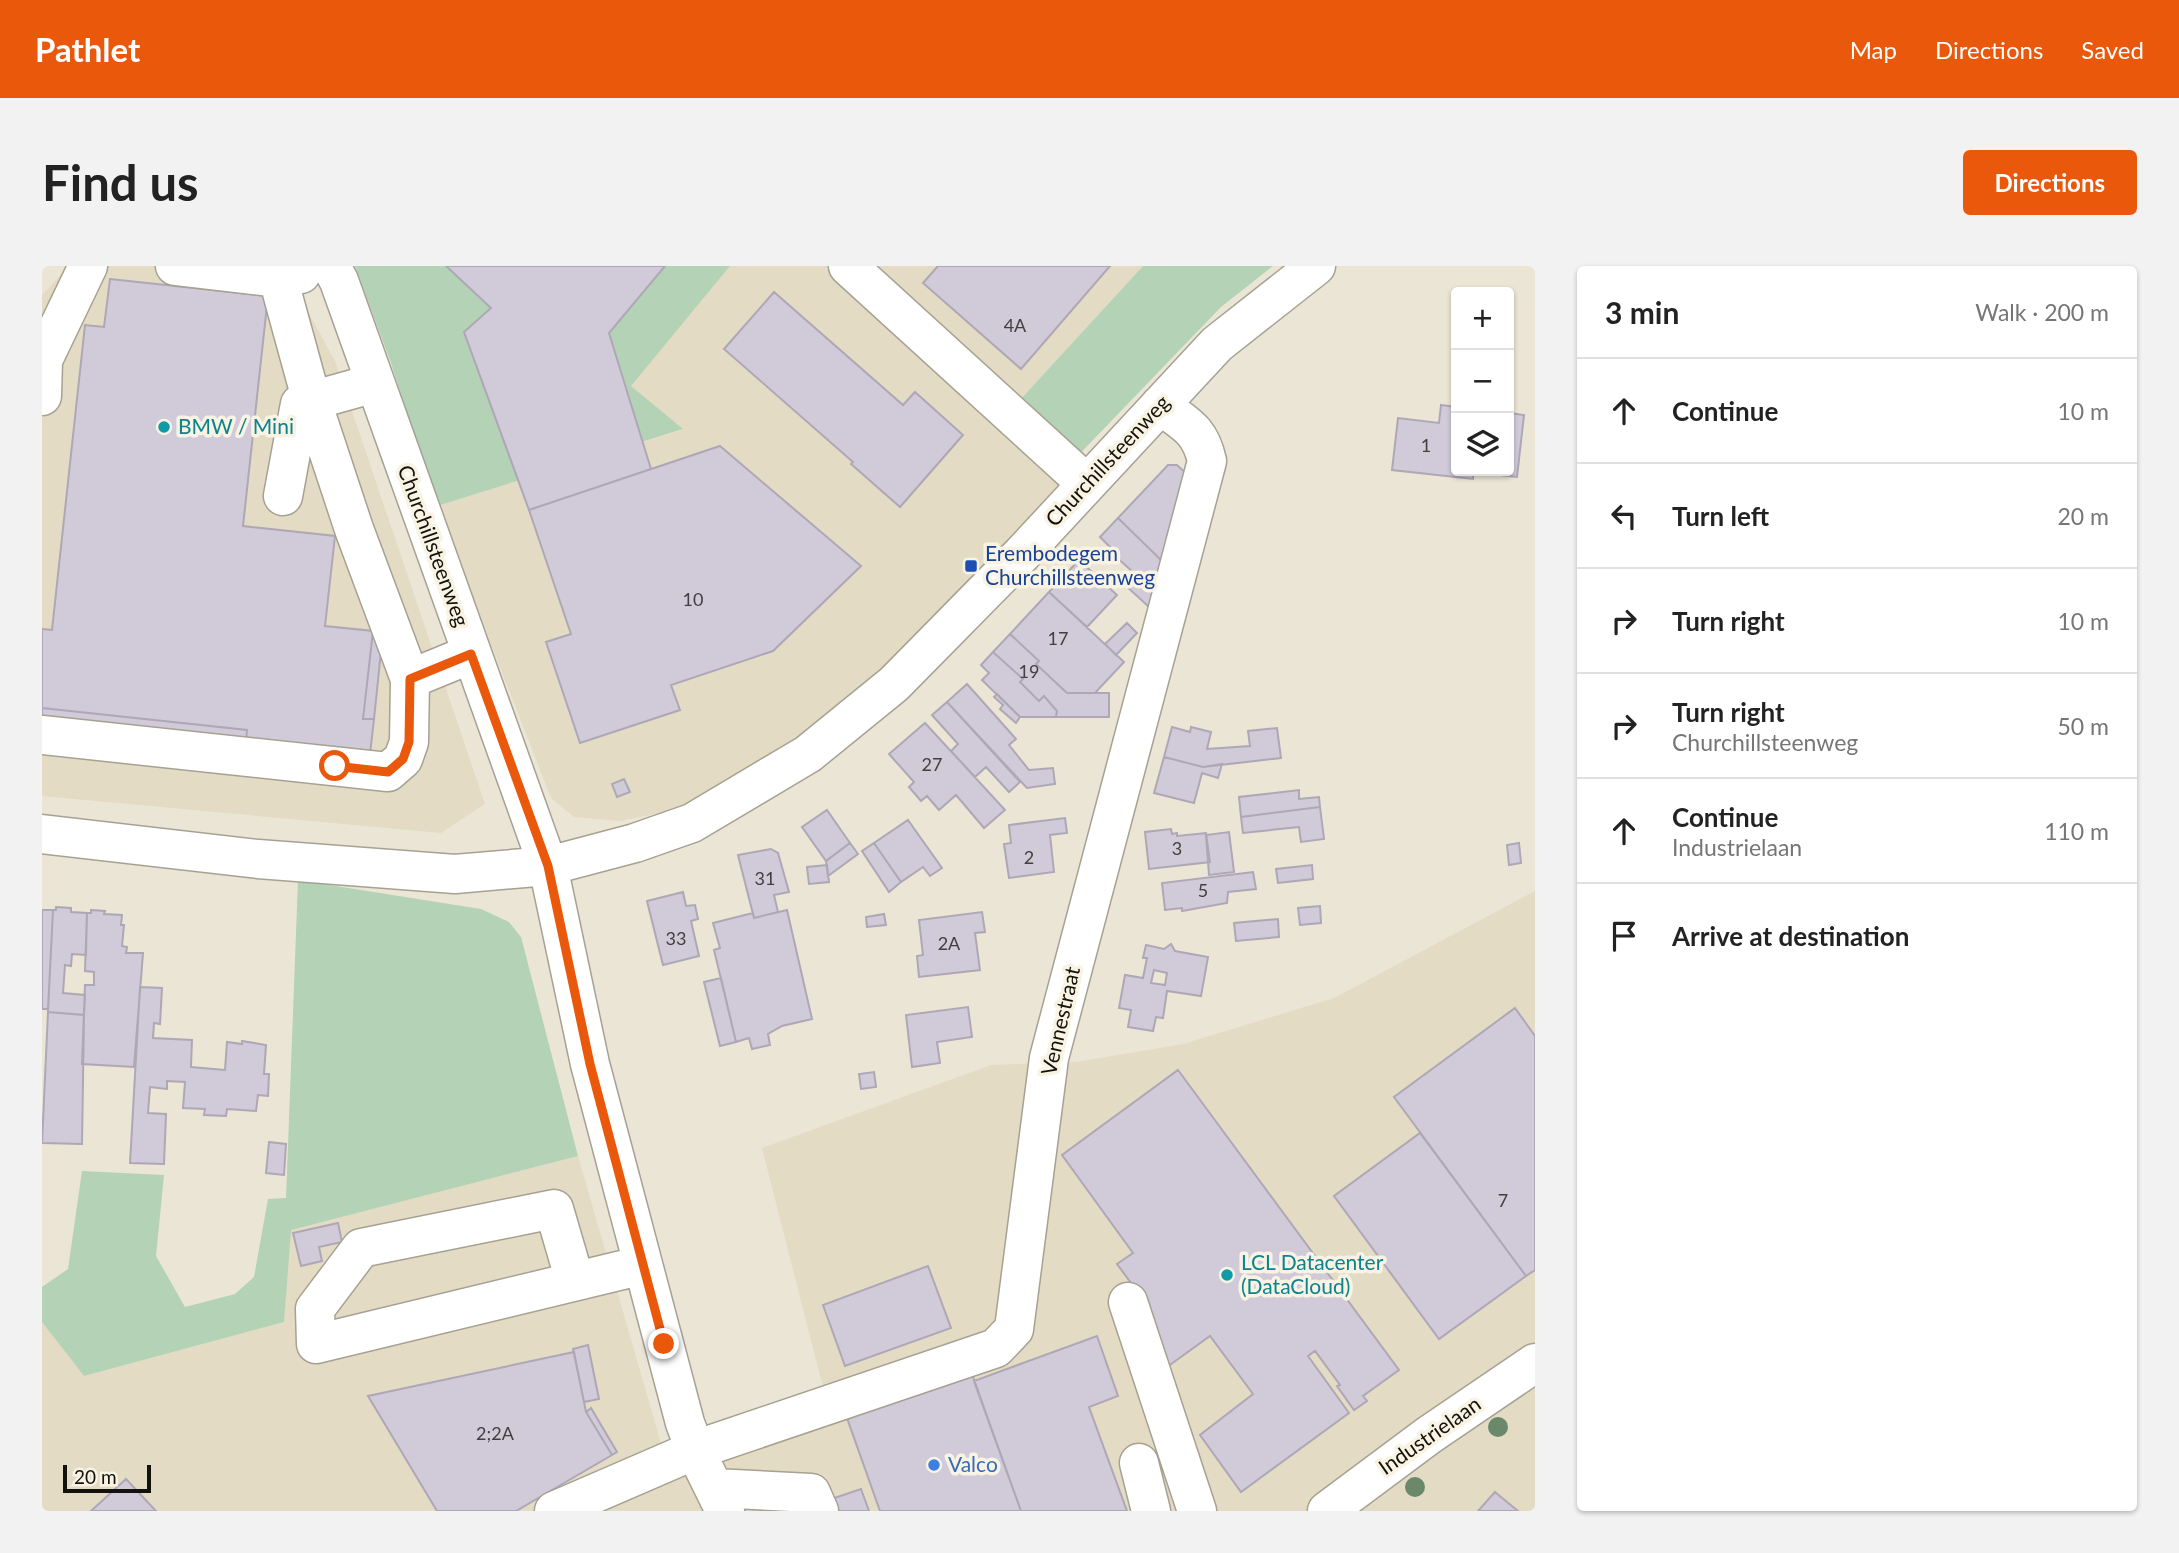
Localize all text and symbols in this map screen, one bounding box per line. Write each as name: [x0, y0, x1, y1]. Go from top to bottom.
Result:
text: Pathlet: [35, 29, 140, 69]
text: Map: [1850, 35, 1897, 64]
text: Directions: [1935, 35, 2043, 64]
text: Saved: [2081, 35, 2144, 64]
button: Directions: [1963, 150, 2137, 215]
text: Find us: [42, 153, 199, 211]
map controls: [1451, 287, 1514, 476]
button: +: [1451, 287, 1514, 350]
text: 3 min: [1605, 294, 1679, 330]
text: Walk · 200 m: [1975, 298, 2109, 326]
house number: 4A: [1004, 314, 1027, 336]
button: −: [1451, 350, 1514, 413]
street label: Churchillsteenweg: [1040, 389, 1174, 531]
icon: ahead: [1605, 392, 1643, 430]
text: Continue: [1672, 395, 1778, 427]
text: 10 m: [2058, 397, 2109, 425]
place label: BMW / Mini: [178, 413, 294, 438]
button: layers: [1451, 413, 1514, 476]
marker: BMW / Mini: [156, 419, 172, 435]
house number: 1: [1421, 434, 1431, 456]
street label: Churchillsteenweg: [394, 461, 475, 630]
icon: left: [1605, 497, 1643, 535]
text: Turn left: [1672, 500, 1769, 532]
text: 20 m: [2058, 502, 2109, 530]
place label: Erembodegem Churchillsteenweg: [985, 540, 1155, 589]
marker: Erembodegem Churchillsteenweg: [963, 558, 979, 574]
house number: 10: [683, 588, 703, 610]
icon: right: [1605, 602, 1643, 640]
text: Turn right: [1672, 605, 1785, 637]
text: 10 m: [2058, 607, 2109, 635]
house number: 17: [1048, 627, 1068, 649]
house number: 19: [1019, 660, 1039, 682]
text: Turn right: [1672, 696, 1785, 728]
icon: right: [1605, 707, 1643, 745]
text: 50 m: [2058, 712, 2109, 740]
text: Churchillsteenweg: [1672, 728, 1858, 756]
route start: [319, 750, 350, 781]
house number: 27: [922, 753, 942, 775]
text: Continue: [1672, 801, 1778, 833]
icon: ahead: [1605, 812, 1643, 850]
text: 110 m: [2044, 817, 2109, 845]
text: Industrielaan: [1672, 833, 1802, 861]
house number: 3: [1172, 837, 1182, 859]
house number: 2: [1024, 846, 1034, 868]
house number: 31: [755, 867, 775, 889]
house number: 5: [1198, 879, 1208, 901]
icon: arrive: [1605, 917, 1643, 955]
text: Arrive at destination: [1672, 920, 1909, 952]
house number: 33: [666, 927, 686, 949]
house number: 2A: [938, 932, 961, 954]
street label: Vennestraat: [1035, 964, 1084, 1077]
house number: 7: [1498, 1189, 1508, 1211]
place label: LCL Datacenter (DataCloud): [1241, 1249, 1384, 1298]
marker: LCL Datacenter (DataCloud): [1219, 1267, 1235, 1283]
route end: [648, 1328, 679, 1359]
street label: Industrielaan: [1373, 1390, 1485, 1479]
house number: 2;2A: [476, 1422, 515, 1444]
place label: Valco: [948, 1451, 998, 1476]
marker: Valco: [926, 1457, 942, 1473]
scale bar: [63, 1462, 150, 1494]
text: 20 m: [74, 1465, 117, 1488]

